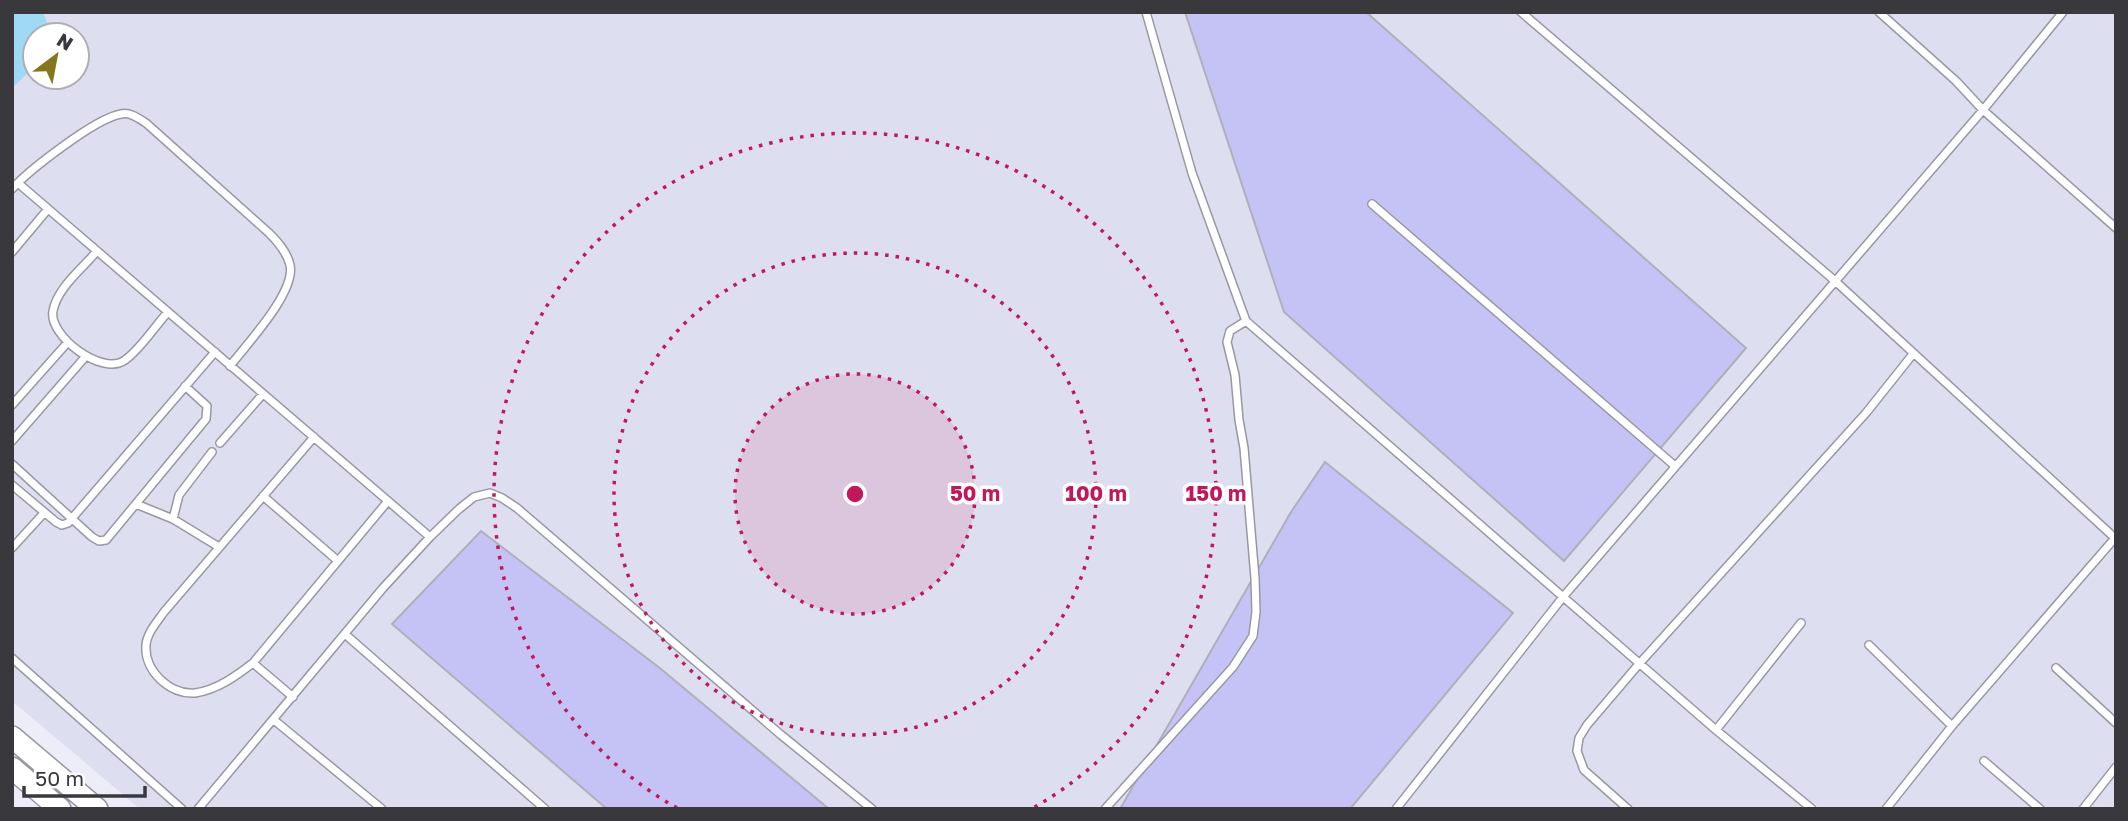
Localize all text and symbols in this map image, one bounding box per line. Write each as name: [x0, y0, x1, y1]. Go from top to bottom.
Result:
north arrow: [21, 21, 91, 91]
text: N: [53, 28, 77, 55]
text: 50 m: [950, 480, 1000, 506]
text: 100 m: [1065, 480, 1127, 506]
text: 150 m: [1186, 480, 1246, 506]
centre of rings: [843, 482, 867, 506]
scale bar: [24, 754, 145, 798]
text: 50 m: [35, 765, 84, 791]

